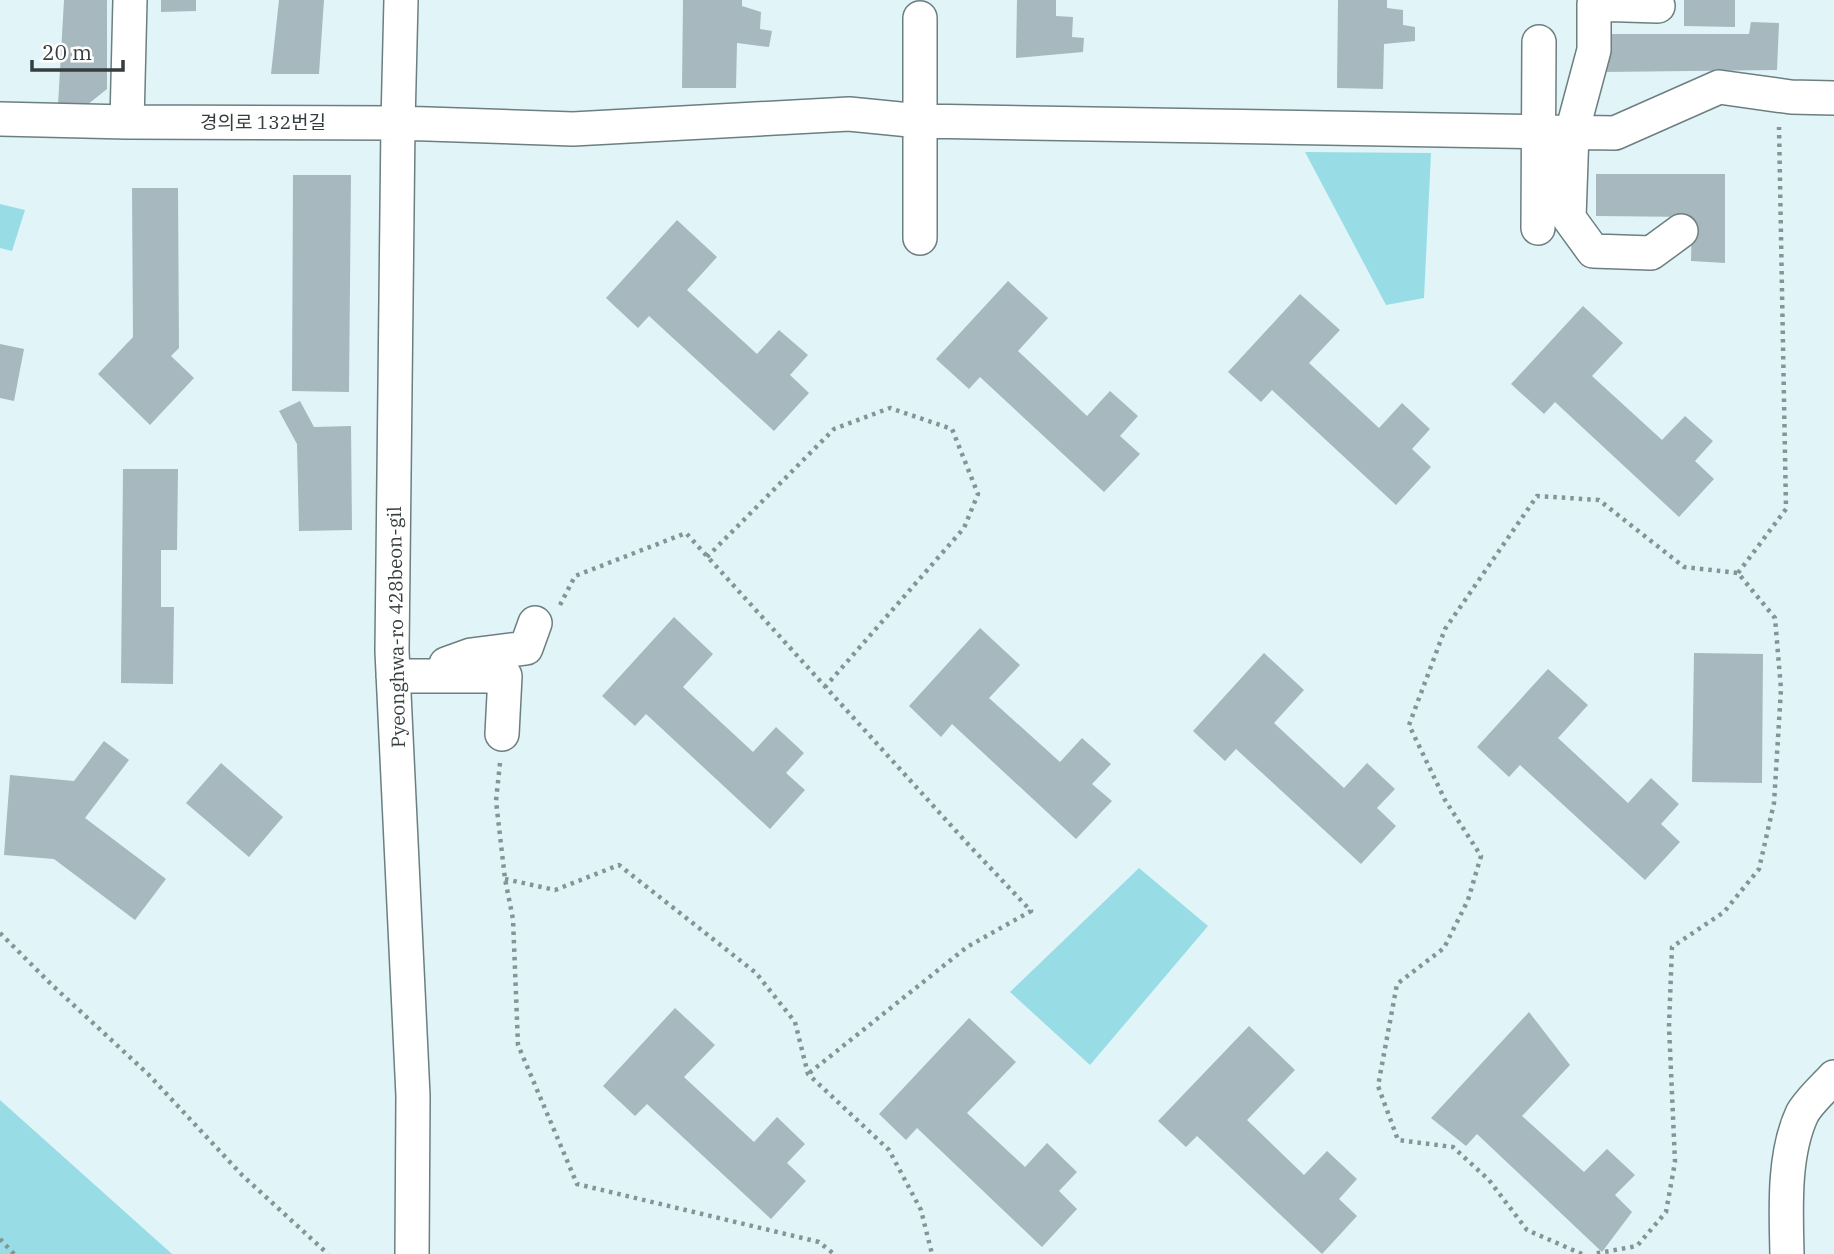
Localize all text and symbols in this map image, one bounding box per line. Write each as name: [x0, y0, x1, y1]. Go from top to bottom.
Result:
scale bar: [32, 28, 122, 72]
text: 20 m: [42, 38, 92, 66]
street label: 경의로 132번길: [200, 110, 326, 134]
street label: Pyeonghwa-ro 428beon-gil: [382, 506, 410, 748]

